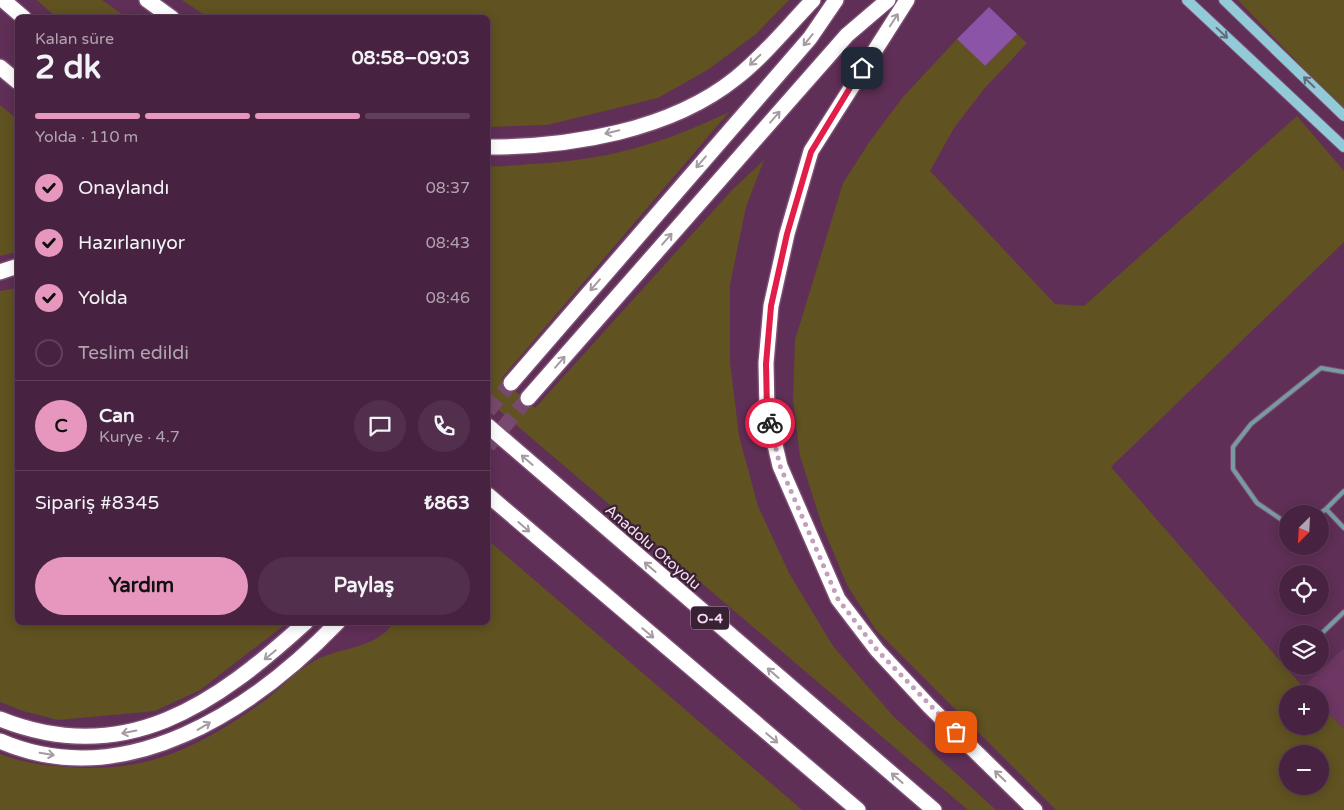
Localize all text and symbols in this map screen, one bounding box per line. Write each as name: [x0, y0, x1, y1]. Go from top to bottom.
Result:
one-way arrow: [889, 13, 899, 27]
one-way arrow: [1216, 27, 1229, 39]
text: Kalan süre: [35, 29, 114, 49]
one-way arrow: [803, 33, 814, 46]
text: 08:58–09:03: [352, 47, 470, 69]
pin: [841, 47, 883, 89]
text: 2 dk: [35, 49, 101, 87]
one-way arrow: [749, 54, 762, 66]
icon: home: [848, 54, 876, 82]
one-way arrow: [1303, 76, 1315, 88]
one-way arrow: [769, 111, 780, 124]
text: Yolda · 110 m: [35, 127, 138, 147]
one-way arrow: [605, 128, 621, 137]
one-way arrow: [695, 155, 706, 168]
icon: check: [35, 174, 63, 202]
text: Onaylandı: [78, 177, 169, 199]
text: 08:37: [426, 178, 470, 198]
icon: check: [35, 229, 63, 257]
text: Hazırlanıyor: [78, 232, 185, 254]
text: 08:43: [426, 233, 470, 253]
one-way arrow: [662, 233, 673, 246]
one-way arrow: [589, 278, 600, 291]
icon: check: [35, 284, 63, 312]
text: Yolda: [78, 287, 128, 309]
text: 08:46: [426, 288, 470, 308]
text: Teslim edildi: [78, 342, 189, 364]
one-way arrow: [554, 355, 566, 368]
courier: [745, 398, 795, 448]
button: chat: [354, 400, 406, 452]
button: phone: [418, 400, 470, 452]
text: Can: [99, 405, 134, 427]
icon: bike: [756, 409, 784, 437]
text: C: [54, 415, 68, 437]
text: Kurye · 4.7: [99, 427, 180, 447]
one-way arrow: [521, 455, 534, 466]
text: Sipariş #8345: [35, 492, 159, 514]
text: ₺863: [424, 492, 470, 514]
street label: Anadolu Otoyolu: [602, 501, 704, 593]
north arrow: [1279, 505, 1329, 555]
map controls: [1279, 505, 1329, 795]
one-way arrow: [518, 522, 531, 533]
button: Yardım: [35, 557, 248, 615]
button: Paylaş: [258, 557, 470, 615]
one-way arrow: [644, 561, 657, 572]
button: locate: [1279, 565, 1329, 615]
road number: O-4: [691, 606, 729, 630]
button: layers: [1279, 625, 1329, 675]
one-way arrow: [642, 627, 655, 638]
one-way arrow: [263, 649, 276, 660]
one-way arrow: [767, 667, 780, 678]
button: +: [1279, 685, 1329, 735]
pin: [935, 711, 977, 753]
icon: bag: [942, 718, 970, 746]
one-way arrow: [196, 721, 210, 731]
one-way arrow: [121, 727, 137, 737]
one-way arrow: [766, 732, 779, 743]
button: −: [1279, 745, 1329, 795]
one-way arrow: [38, 749, 54, 759]
one-way arrow: [994, 770, 1006, 782]
one-way arrow: [890, 773, 903, 784]

